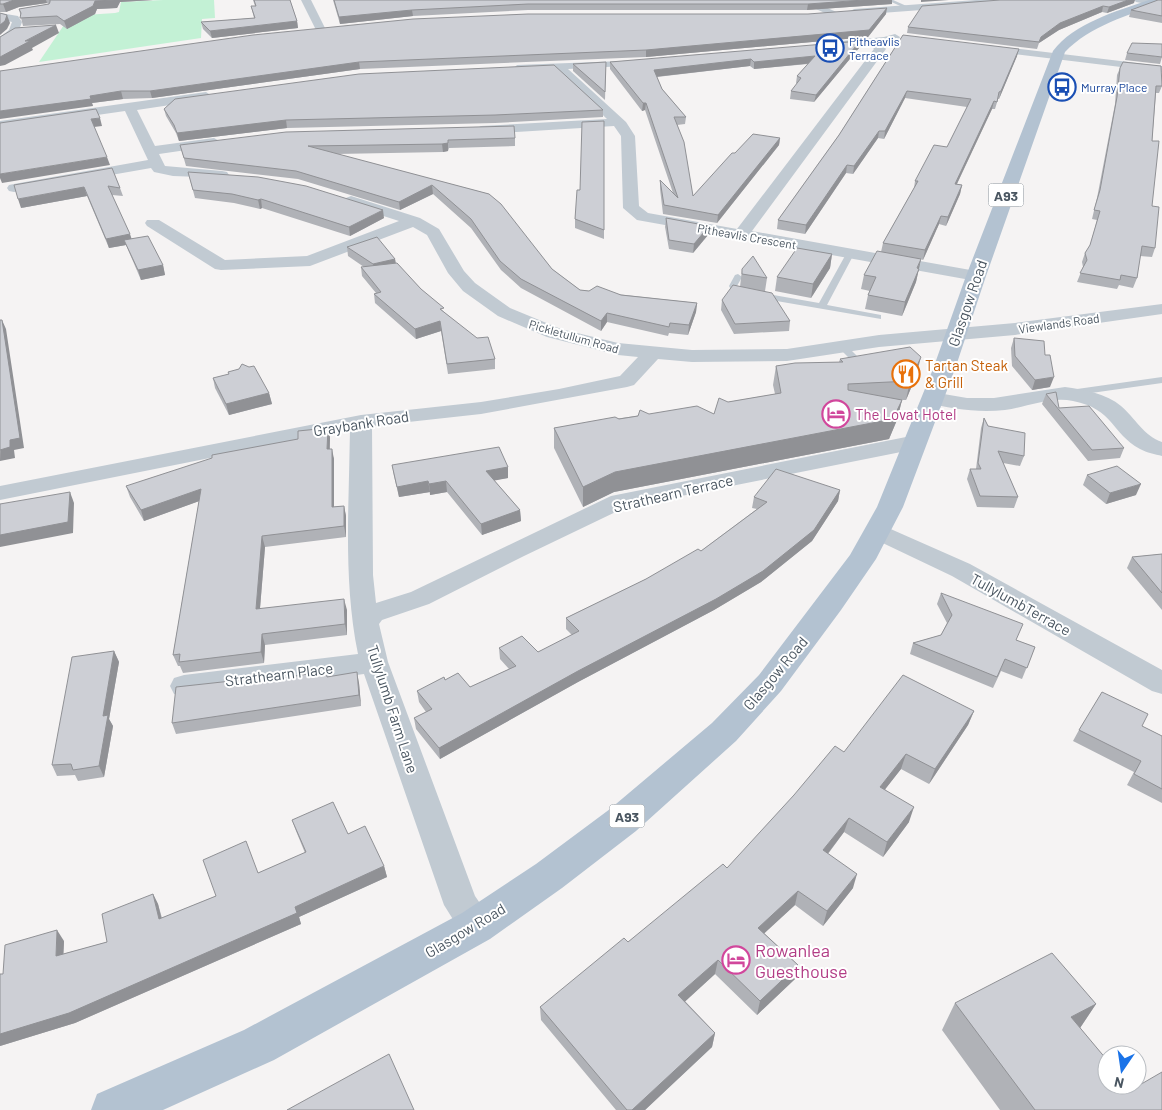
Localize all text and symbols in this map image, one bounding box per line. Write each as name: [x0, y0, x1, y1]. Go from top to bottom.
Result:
bus stop icon: Pitheavlis Terrace: [815, 33, 845, 63]
place label: Pitheavlis Terrace: [849, 34, 900, 62]
bus stop icon: Murray Place: [1047, 72, 1077, 102]
place label: Murray Place: [1081, 80, 1147, 94]
road number: A93: [988, 184, 1024, 206]
street label: Pitheavlis Crescent: [696, 220, 798, 252]
street label: Glasgow Road: [944, 257, 990, 349]
street label: Viewlands Road: [1018, 310, 1100, 336]
street label: Pickletullum Road: [527, 316, 621, 356]
place label: Tartan Steak & Grill: [925, 356, 1008, 391]
restaurant icon: Tartan Steak & Grill: [891, 359, 921, 389]
hotel icon: The Lovat Hotel: [821, 399, 851, 429]
place label: The Lovat Hotel: [855, 405, 957, 423]
street label: Graybank Road: [312, 407, 410, 439]
street label: Strathearn Terrace: [611, 470, 735, 516]
street label: TullylumbTerrace: [968, 569, 1074, 639]
street label: Glasgow Road: [739, 633, 811, 713]
street label: Tullylumb Farm Lane: [364, 643, 422, 775]
street label: Strathearn Place: [224, 658, 334, 690]
road number: A93: [610, 804, 644, 828]
street label: Glasgow Road: [422, 899, 508, 961]
place label: Rowanlea Guesthouse: [755, 939, 848, 982]
hotel icon: Rowanlea Guesthouse: [721, 945, 751, 975]
north arrow: [1097, 1045, 1147, 1095]
text: N: [1113, 1074, 1125, 1092]

